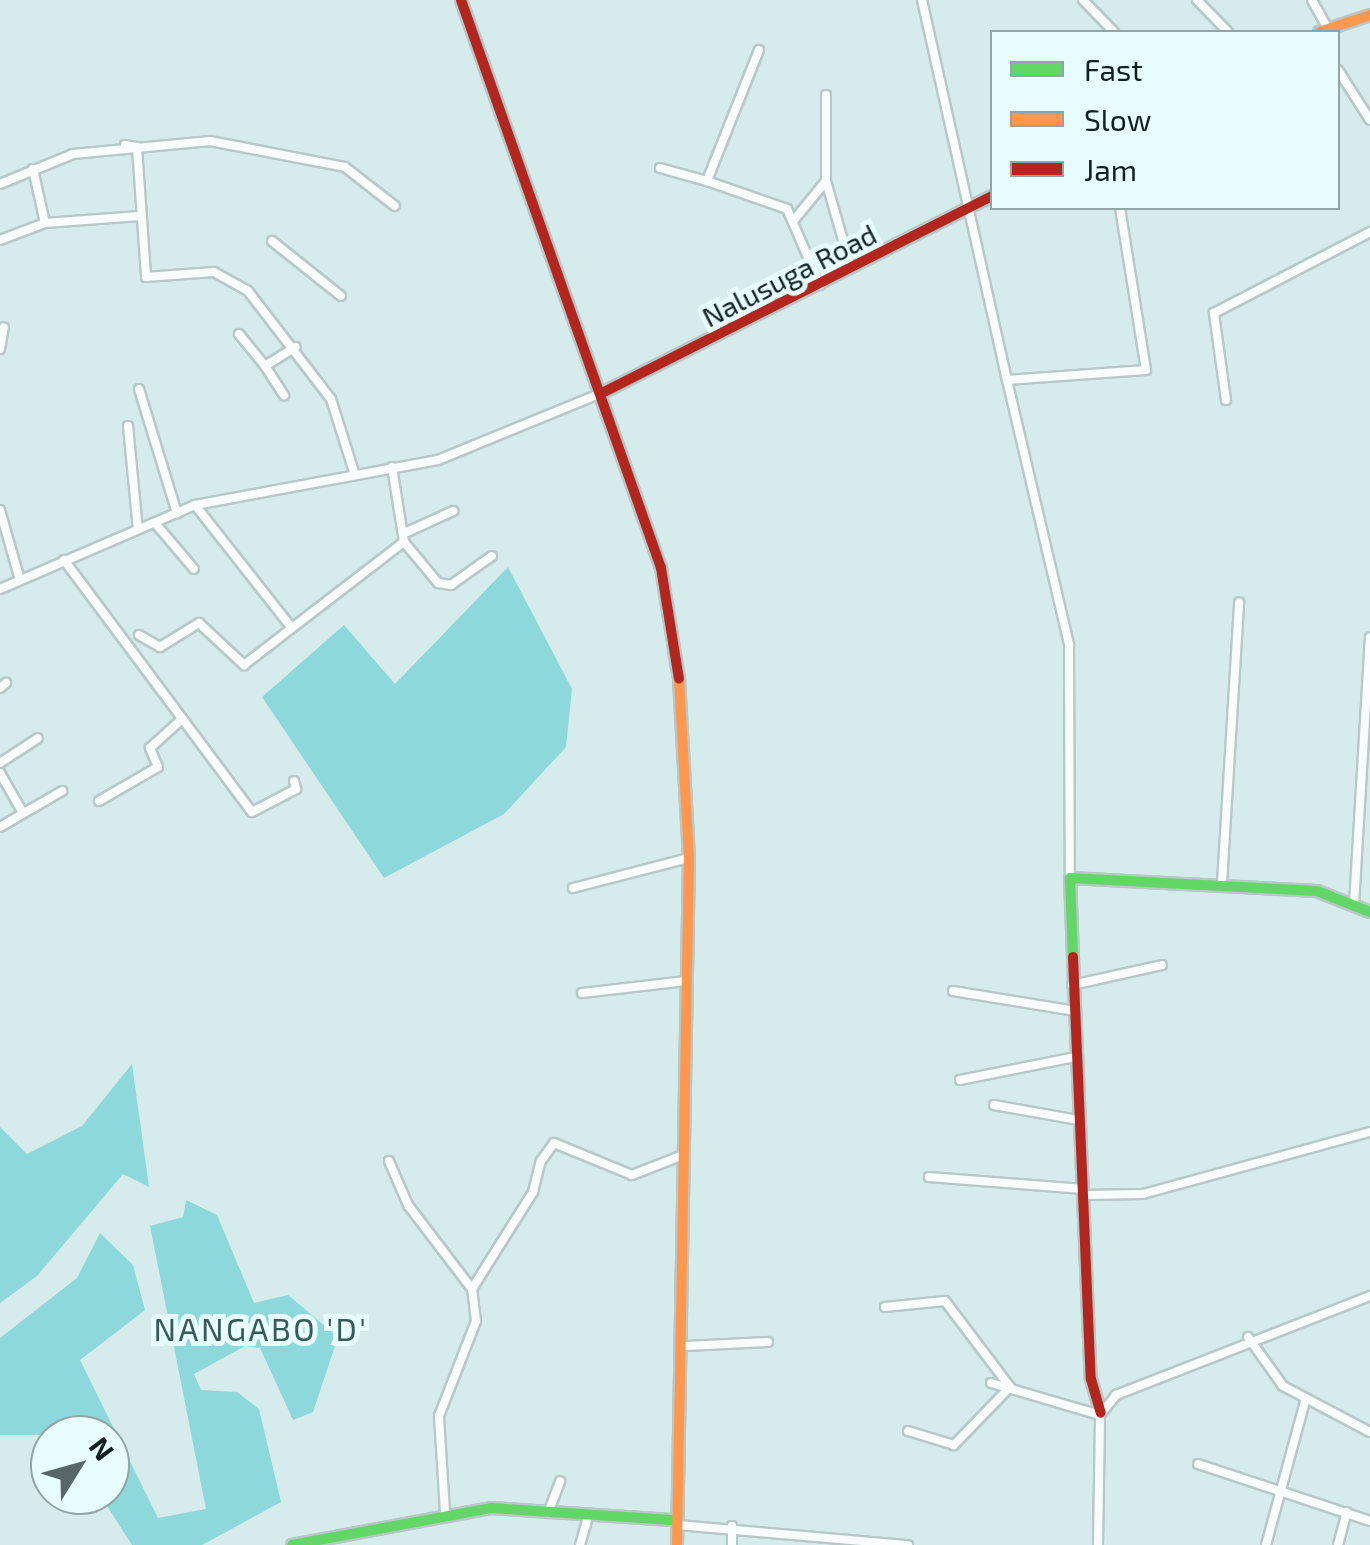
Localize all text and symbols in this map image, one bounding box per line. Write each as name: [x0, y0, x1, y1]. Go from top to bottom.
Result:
legend: [990, 30, 1340, 210]
text: Fast: [1084, 51, 1143, 87]
text: Slow: [1084, 101, 1151, 137]
text: Jam: [1084, 151, 1137, 187]
street label: Nalusuga Road: [696, 217, 882, 333]
district label: NANGABO 'D': [153, 1309, 369, 1347]
north arrow: [30, 1415, 130, 1515]
text: N: [83, 1430, 122, 1466]

